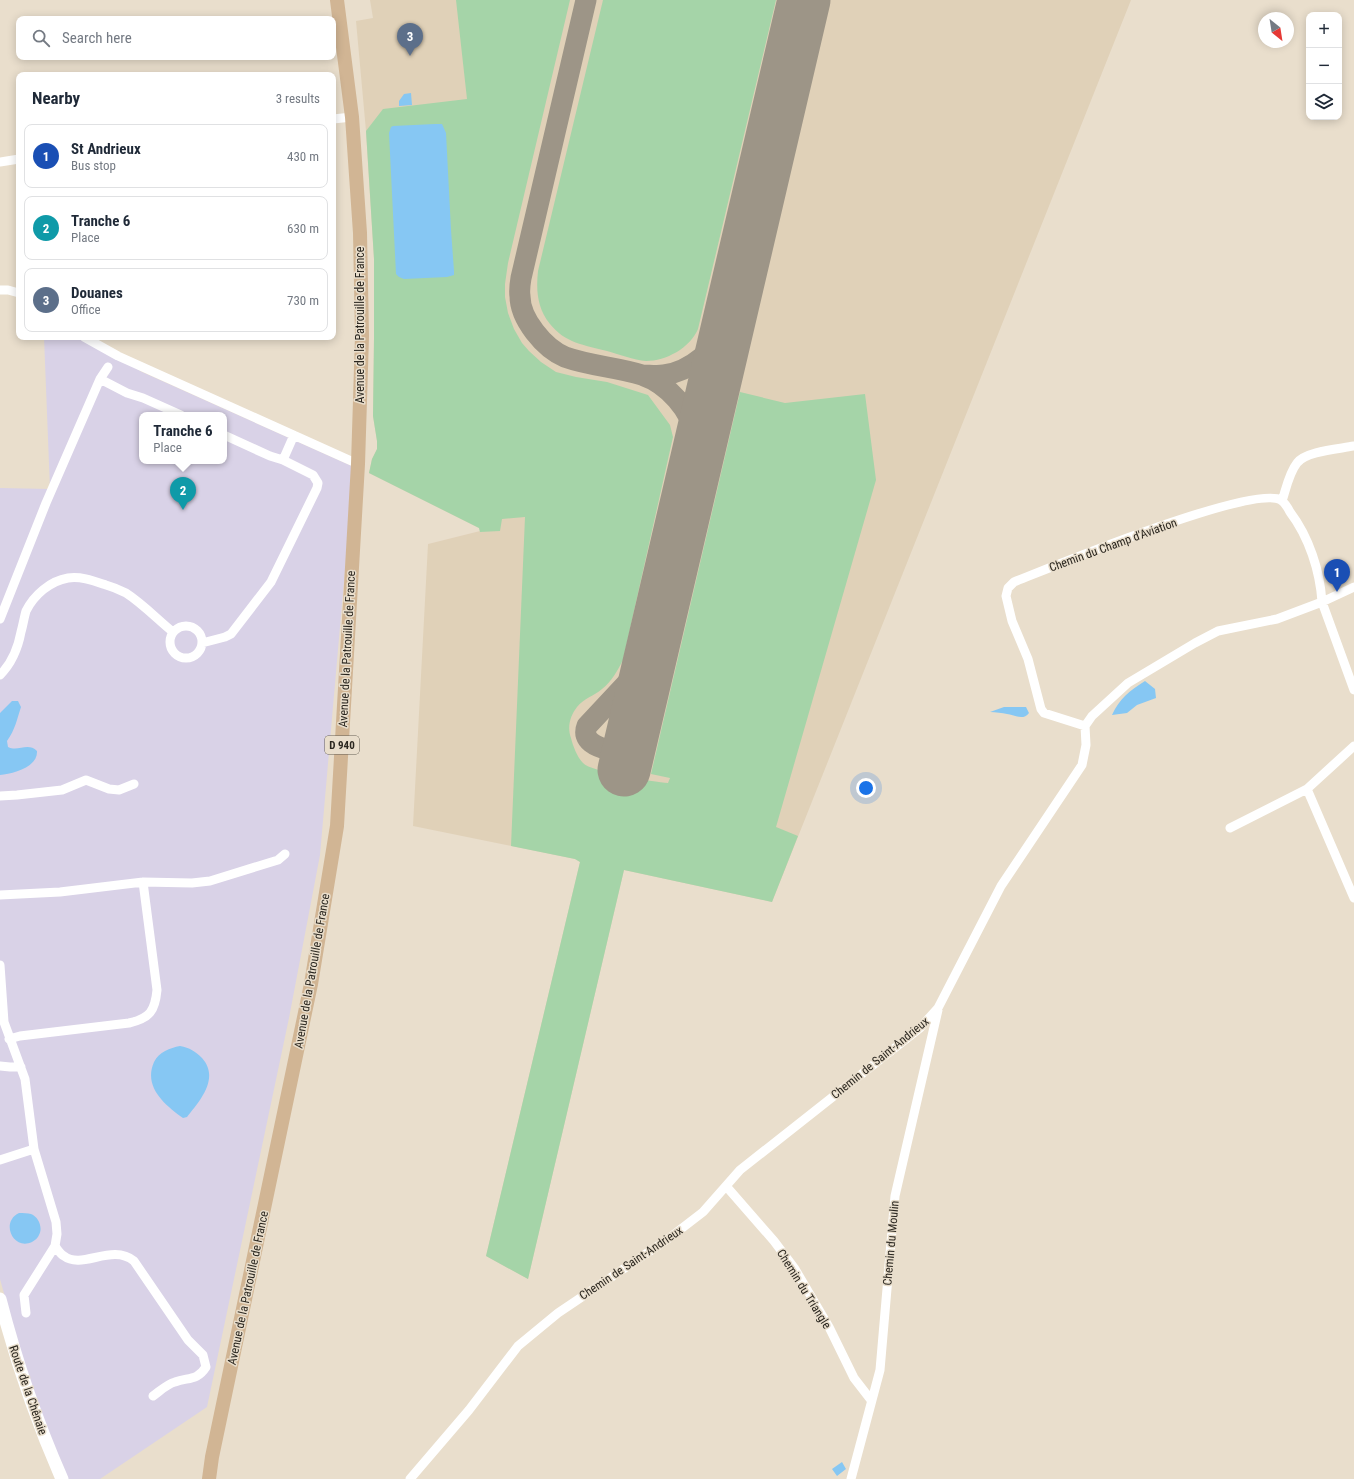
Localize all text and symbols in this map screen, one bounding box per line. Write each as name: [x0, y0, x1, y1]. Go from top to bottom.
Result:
north arrow: [1258, 12, 1294, 48]
map controls: [1306, 12, 1342, 120]
button: +: [1306, 12, 1342, 48]
search box: [16, 16, 336, 60]
pin: 3: [397, 23, 423, 56]
icon: search: [30, 27, 52, 49]
text: Search here: [62, 29, 132, 47]
button: −: [1306, 48, 1342, 84]
button: layers: [1306, 84, 1342, 120]
text: Nearby: [32, 88, 80, 108]
text: 3 results: [276, 91, 320, 106]
text: St Andrieux: [71, 140, 141, 158]
text: 1: [43, 149, 49, 164]
text: 430 m: [287, 149, 319, 164]
text: Bus stop: [71, 158, 116, 173]
text: Tranche 6: [71, 212, 130, 230]
text: 2: [43, 221, 49, 236]
text: 630 m: [287, 221, 319, 236]
text: Place: [71, 230, 100, 245]
street label: Avenue de la Patrouille de France: [353, 246, 367, 403]
text: Douanes: [71, 284, 123, 302]
text: 3: [43, 293, 49, 308]
text: 730 m: [287, 293, 319, 308]
text: Office: [71, 302, 101, 317]
popup: [139, 412, 227, 464]
text: Tranche 6: [153, 422, 213, 440]
text: Place: [153, 440, 182, 455]
pin: 2: [170, 477, 196, 510]
street label: Chemin du Champ d'Aviation: [1047, 515, 1179, 575]
pin: 1: [1324, 559, 1350, 592]
street label: Avenue de la Patrouille de France: [336, 570, 358, 728]
road number: D 940: [325, 736, 359, 754]
your location: [856, 778, 876, 798]
street label: Avenue de la Patrouille de France: [291, 892, 333, 1049]
street label: Chemin de Saint-Andrieux: [828, 1014, 932, 1102]
street label: Chemin du Moulin: [880, 1200, 902, 1286]
street label: Avenue de la Patrouille de France: [225, 1209, 271, 1366]
street label: Chemin de Saint-Andrieux: [577, 1223, 685, 1303]
street label: Chemin du Triangle: [774, 1247, 834, 1332]
street label: Route de la Chênaie: [6, 1343, 50, 1437]

